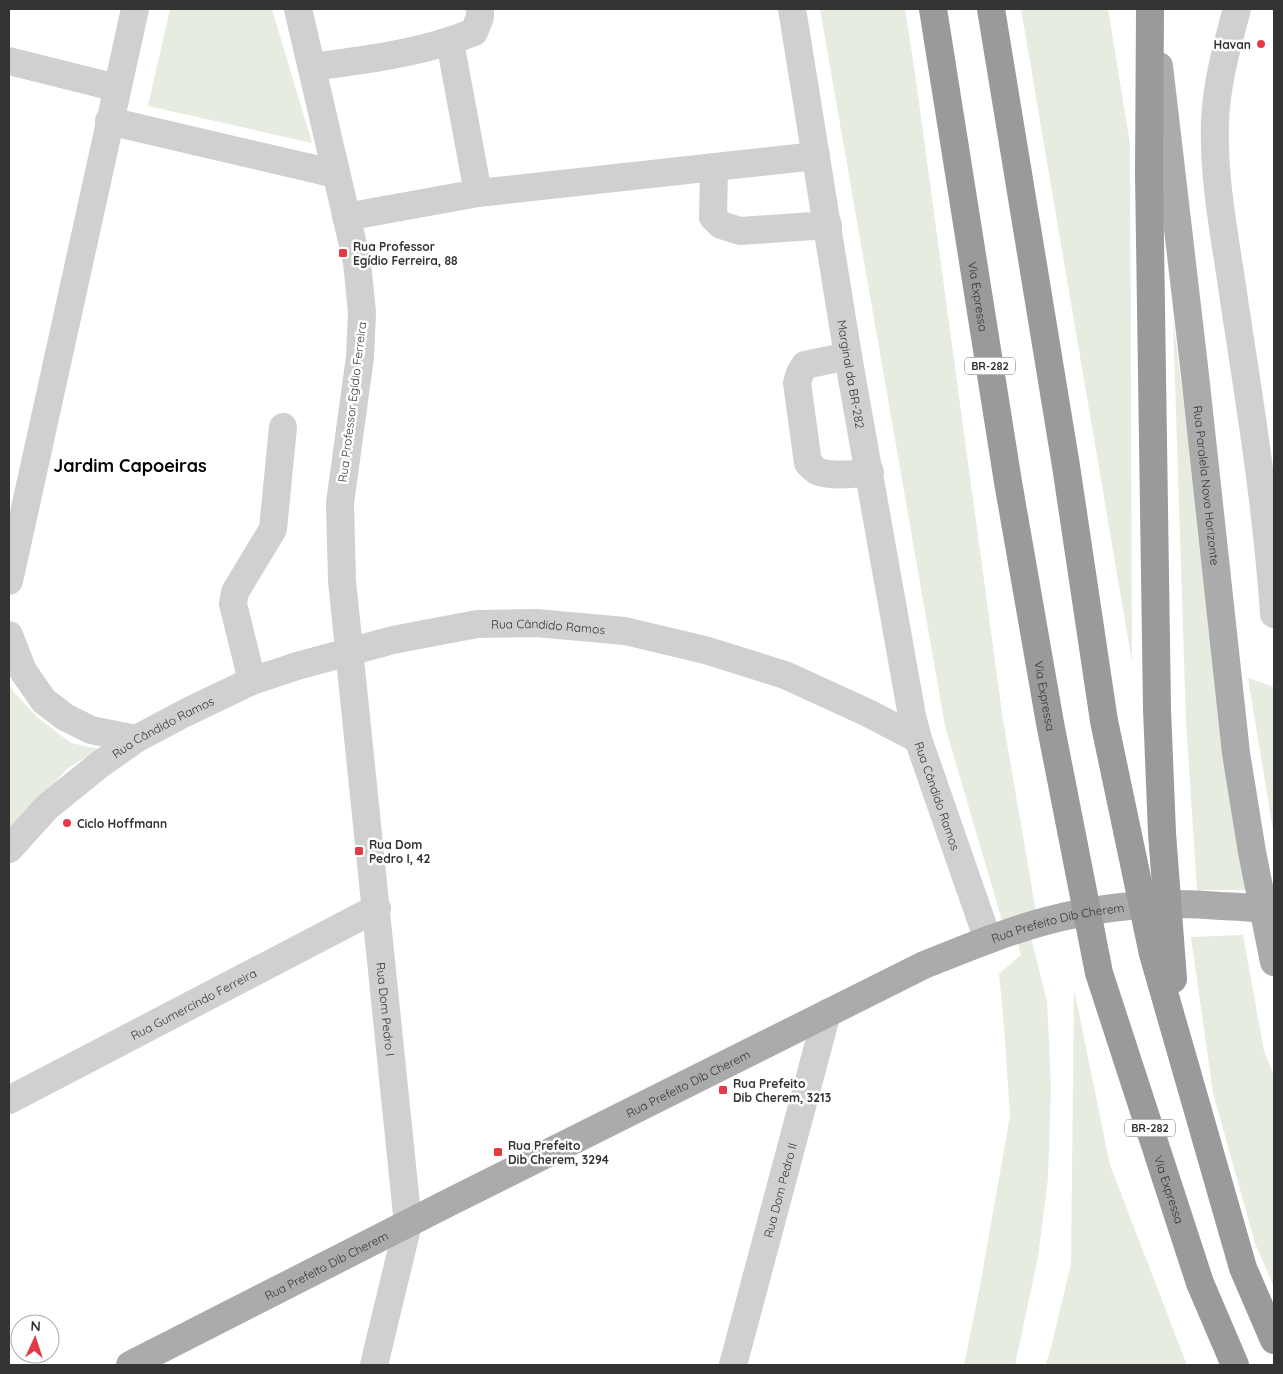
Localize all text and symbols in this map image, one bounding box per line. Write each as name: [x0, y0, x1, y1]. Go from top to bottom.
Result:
place label: Havan: [1214, 37, 1251, 52]
marker: Havan: [1255, 38, 1267, 50]
place label: Rua Professor Egídio Ferreira, 88: [353, 239, 458, 268]
marker: Rua Professor Egídio Ferreira, 88: [337, 247, 349, 259]
street label: Via Expressa: [966, 260, 992, 333]
street label: Marginal da BR-282: [835, 319, 868, 430]
street label: Rua Professor Egídio Ferreira: [335, 321, 369, 483]
road number: BR-282: [965, 358, 1015, 374]
street label: Rua Paralela Novo Horizonte: [1191, 405, 1223, 566]
district label: Jardim Capoeiras: [53, 454, 207, 477]
street label: Rua Cândido Ramos: [491, 615, 606, 637]
street label: Via Expressa: [1032, 660, 1059, 732]
street label: Rua Cândido Ramos: [109, 693, 216, 761]
street label: Rua Cândido Ramos: [912, 739, 964, 853]
place label: Ciclo Hoffmann: [77, 816, 167, 831]
marker: Ciclo Hoffmann: [61, 817, 73, 829]
place label: Rua Dom Pedro I, 42: [369, 837, 431, 866]
marker: Rua Dom Pedro I, 42: [353, 845, 365, 857]
street label: Rua Prefeito Dib Cherem: [989, 899, 1125, 946]
street label: Rua Dom Pedro I: [374, 961, 398, 1057]
street label: Rua Gumercindo Ferreira: [128, 965, 259, 1043]
street label: Rua Prefeito Dib Cherem: [623, 1046, 752, 1120]
place label: Rua Prefeito Dib Cherem, 3213: [733, 1076, 831, 1105]
marker: Rua Prefeito Dib Cherem, 3213: [717, 1084, 729, 1096]
road number: BR-282: [1125, 1120, 1175, 1136]
place label: Rua Prefeito Dib Cherem, 3294: [508, 1138, 609, 1167]
street label: Rua Dom Pedro II: [760, 1141, 800, 1239]
marker: Rua Prefeito Dib Cherem, 3294: [492, 1146, 504, 1158]
street label: Via Expressa: [1151, 1153, 1188, 1226]
street label: Rua Prefeito Dib Cherem: [262, 1227, 390, 1303]
north arrow: [10, 1314, 60, 1364]
text: N: [30, 1317, 41, 1335]

